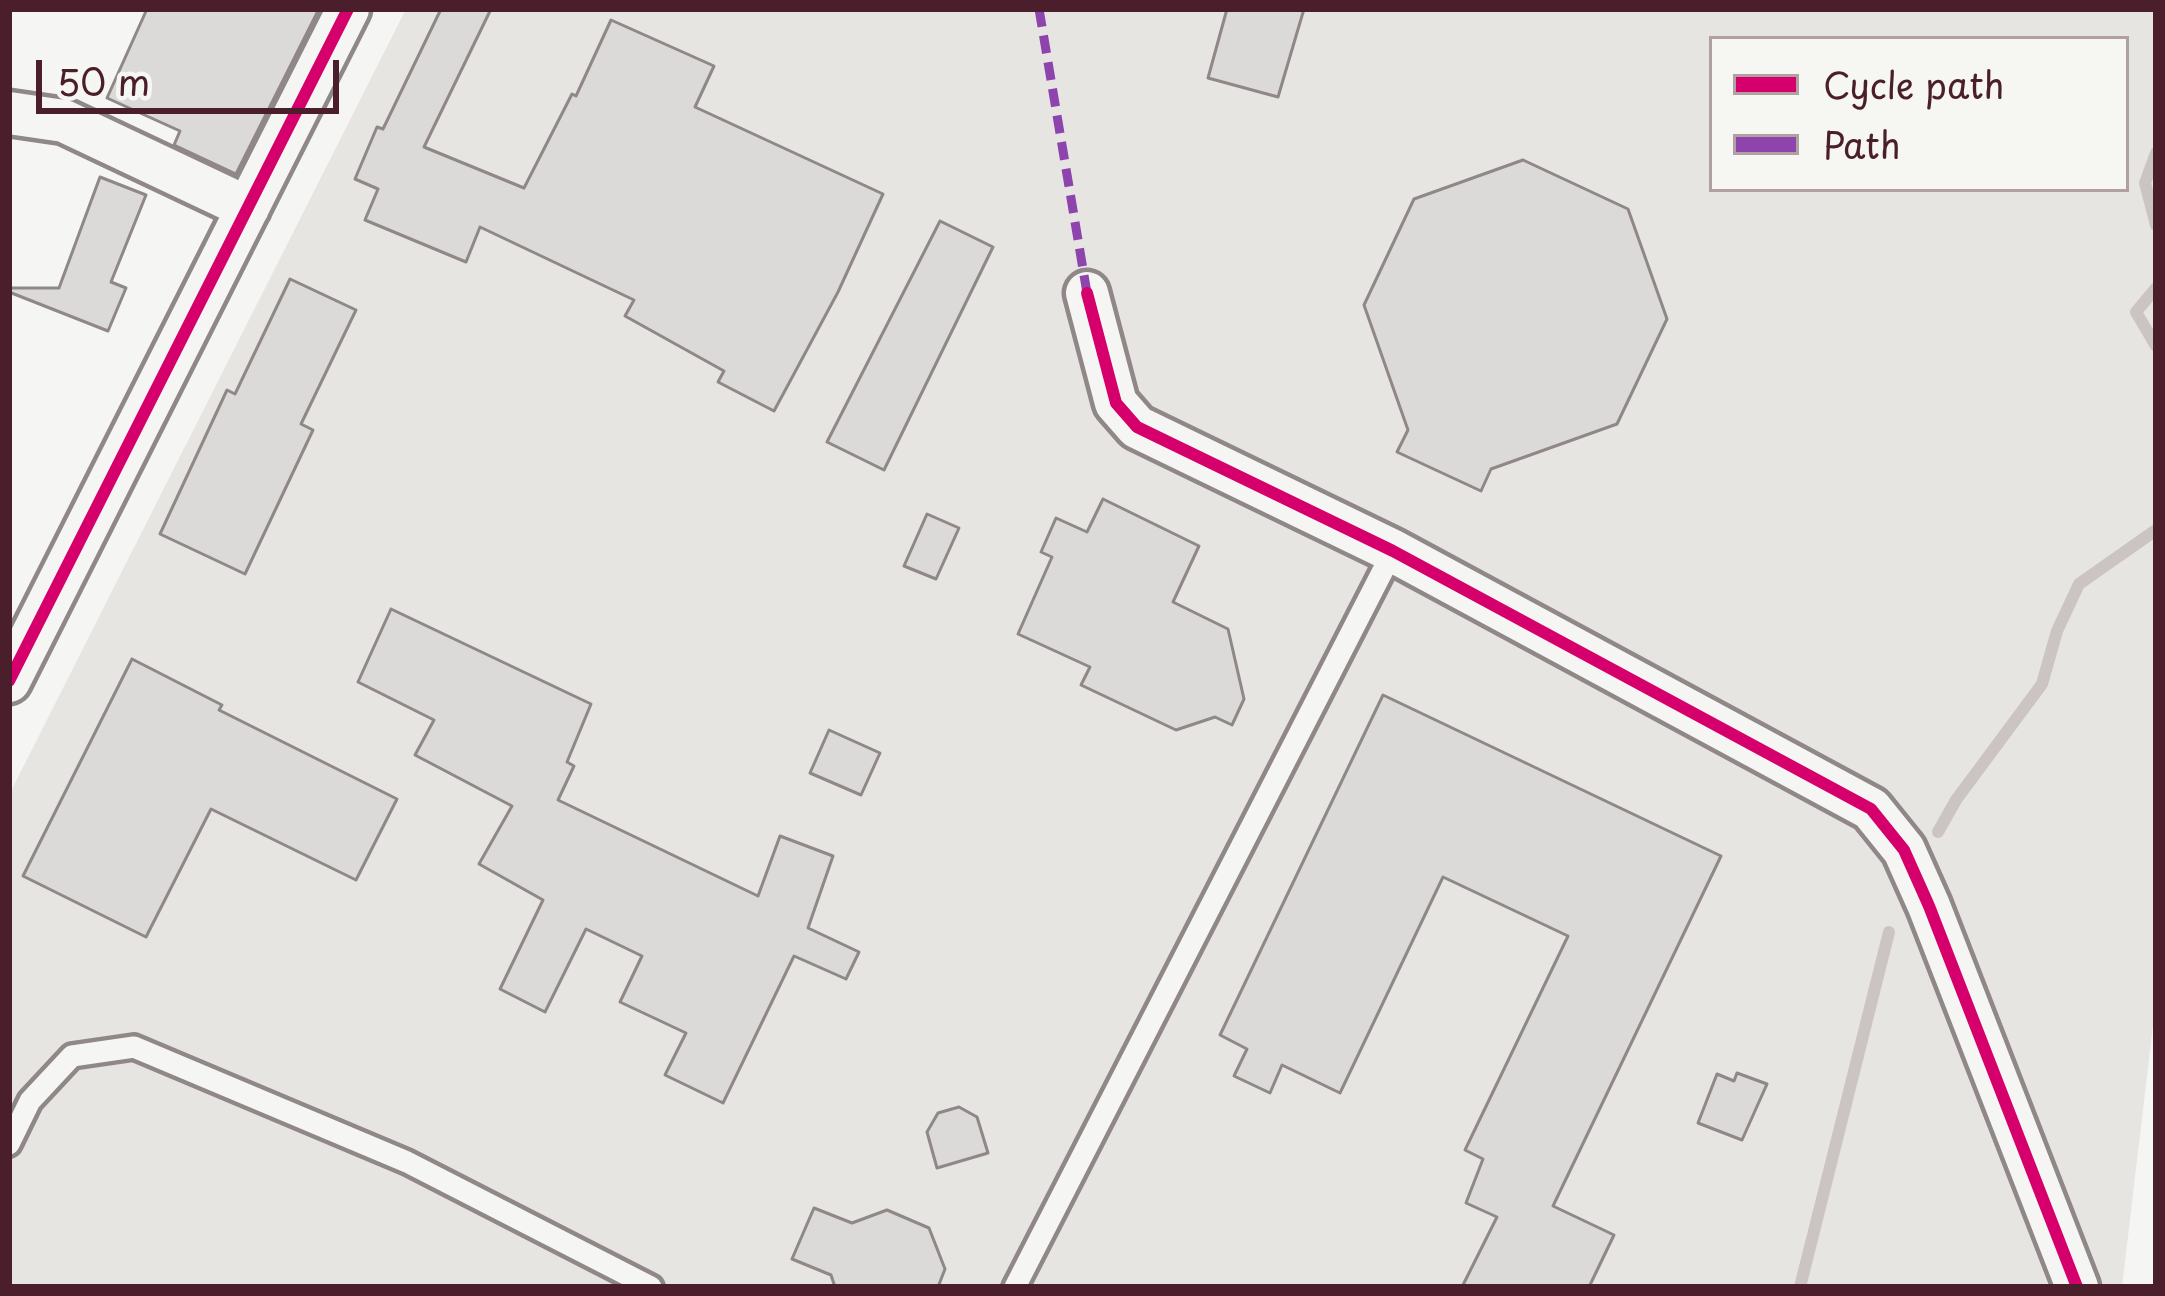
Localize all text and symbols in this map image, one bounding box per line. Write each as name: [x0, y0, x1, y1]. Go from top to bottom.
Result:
scale bar: [42, 36, 345, 110]
legend: [1709, 36, 2129, 192]
text: 50 m: [57, 54, 150, 108]
text: Cycle path: [1823, 57, 2005, 111]
text: Path: [1823, 117, 1901, 171]

